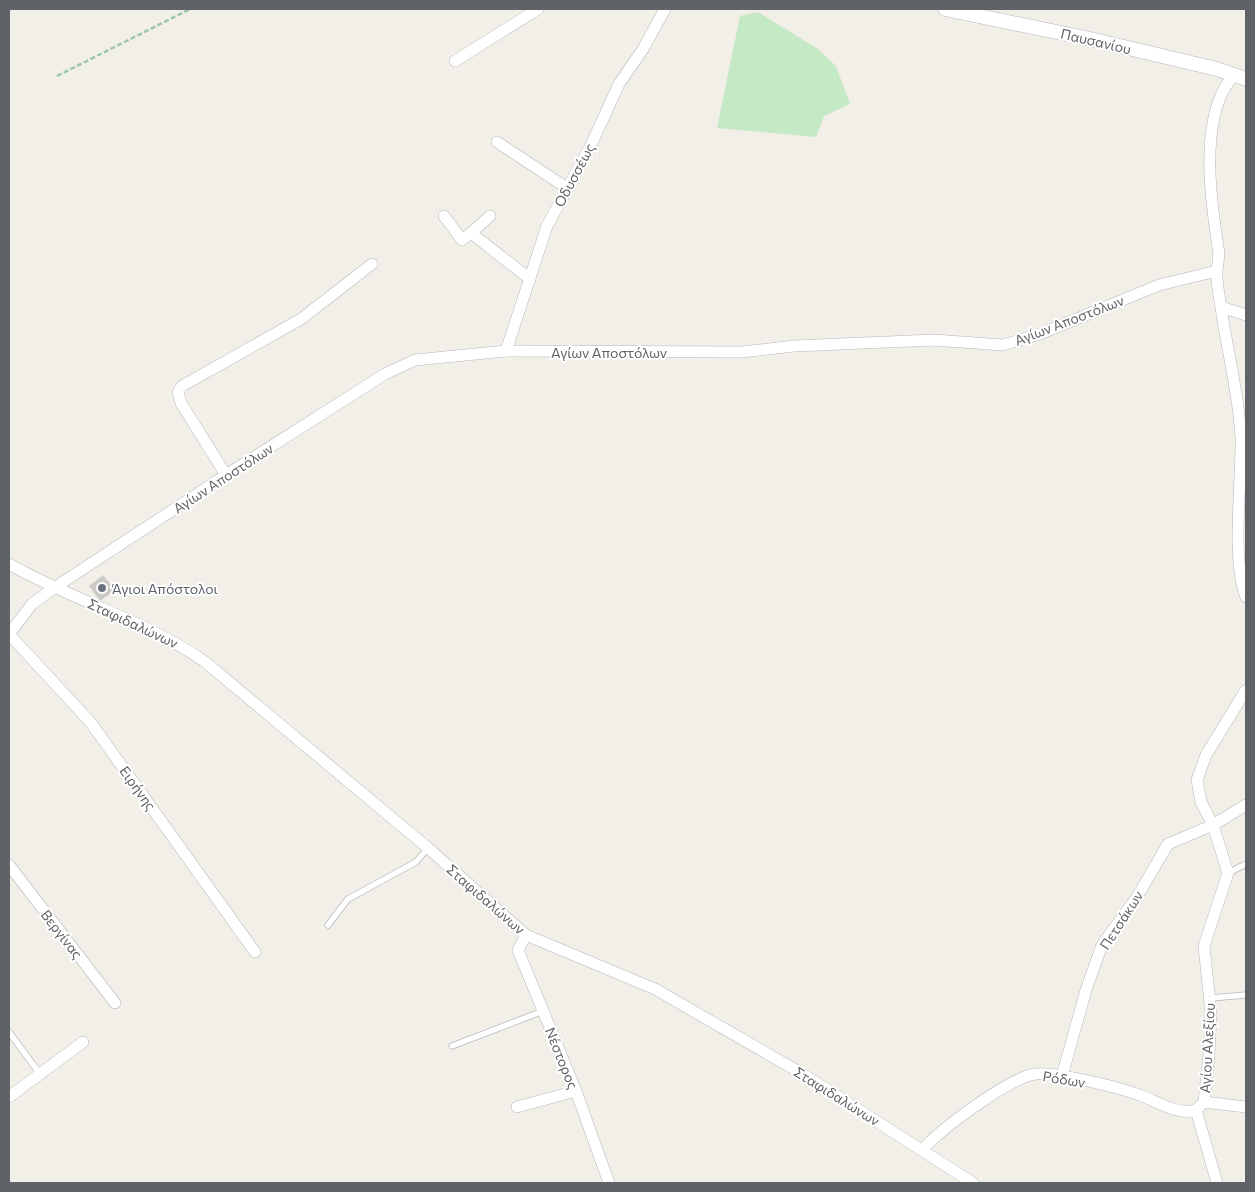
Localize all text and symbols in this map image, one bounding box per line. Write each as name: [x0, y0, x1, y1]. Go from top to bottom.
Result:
street label: Παυσανίου: [1059, 25, 1133, 57]
street label: Οδυσσέως: [550, 140, 598, 210]
street label: Αγίων Αποστόλων: [1012, 291, 1126, 349]
street label: Αγίων Αποστόλων: [551, 344, 667, 361]
street label: Αγίων Αποστόλων: [170, 439, 276, 517]
place label: Άγιοι Απόστολοι: [111, 580, 219, 597]
marker: Άγιοι Απόστολοι: [96, 582, 108, 594]
street label: Σταφιδαλώνων: [85, 595, 181, 651]
street label: Ειρήνης: [116, 763, 160, 814]
street label: Σταφιδαλώνων: [444, 861, 528, 937]
street label: Πετσάκων: [1096, 887, 1146, 953]
street label: Βεργίνας: [38, 906, 86, 962]
street label: Αγίου Αλεξίου: [1196, 1002, 1218, 1094]
street label: Νέστορος: [542, 1025, 582, 1091]
street label: Σταφιδαλώνων: [791, 1063, 883, 1129]
street label: Ρόδων: [1041, 1067, 1087, 1091]

